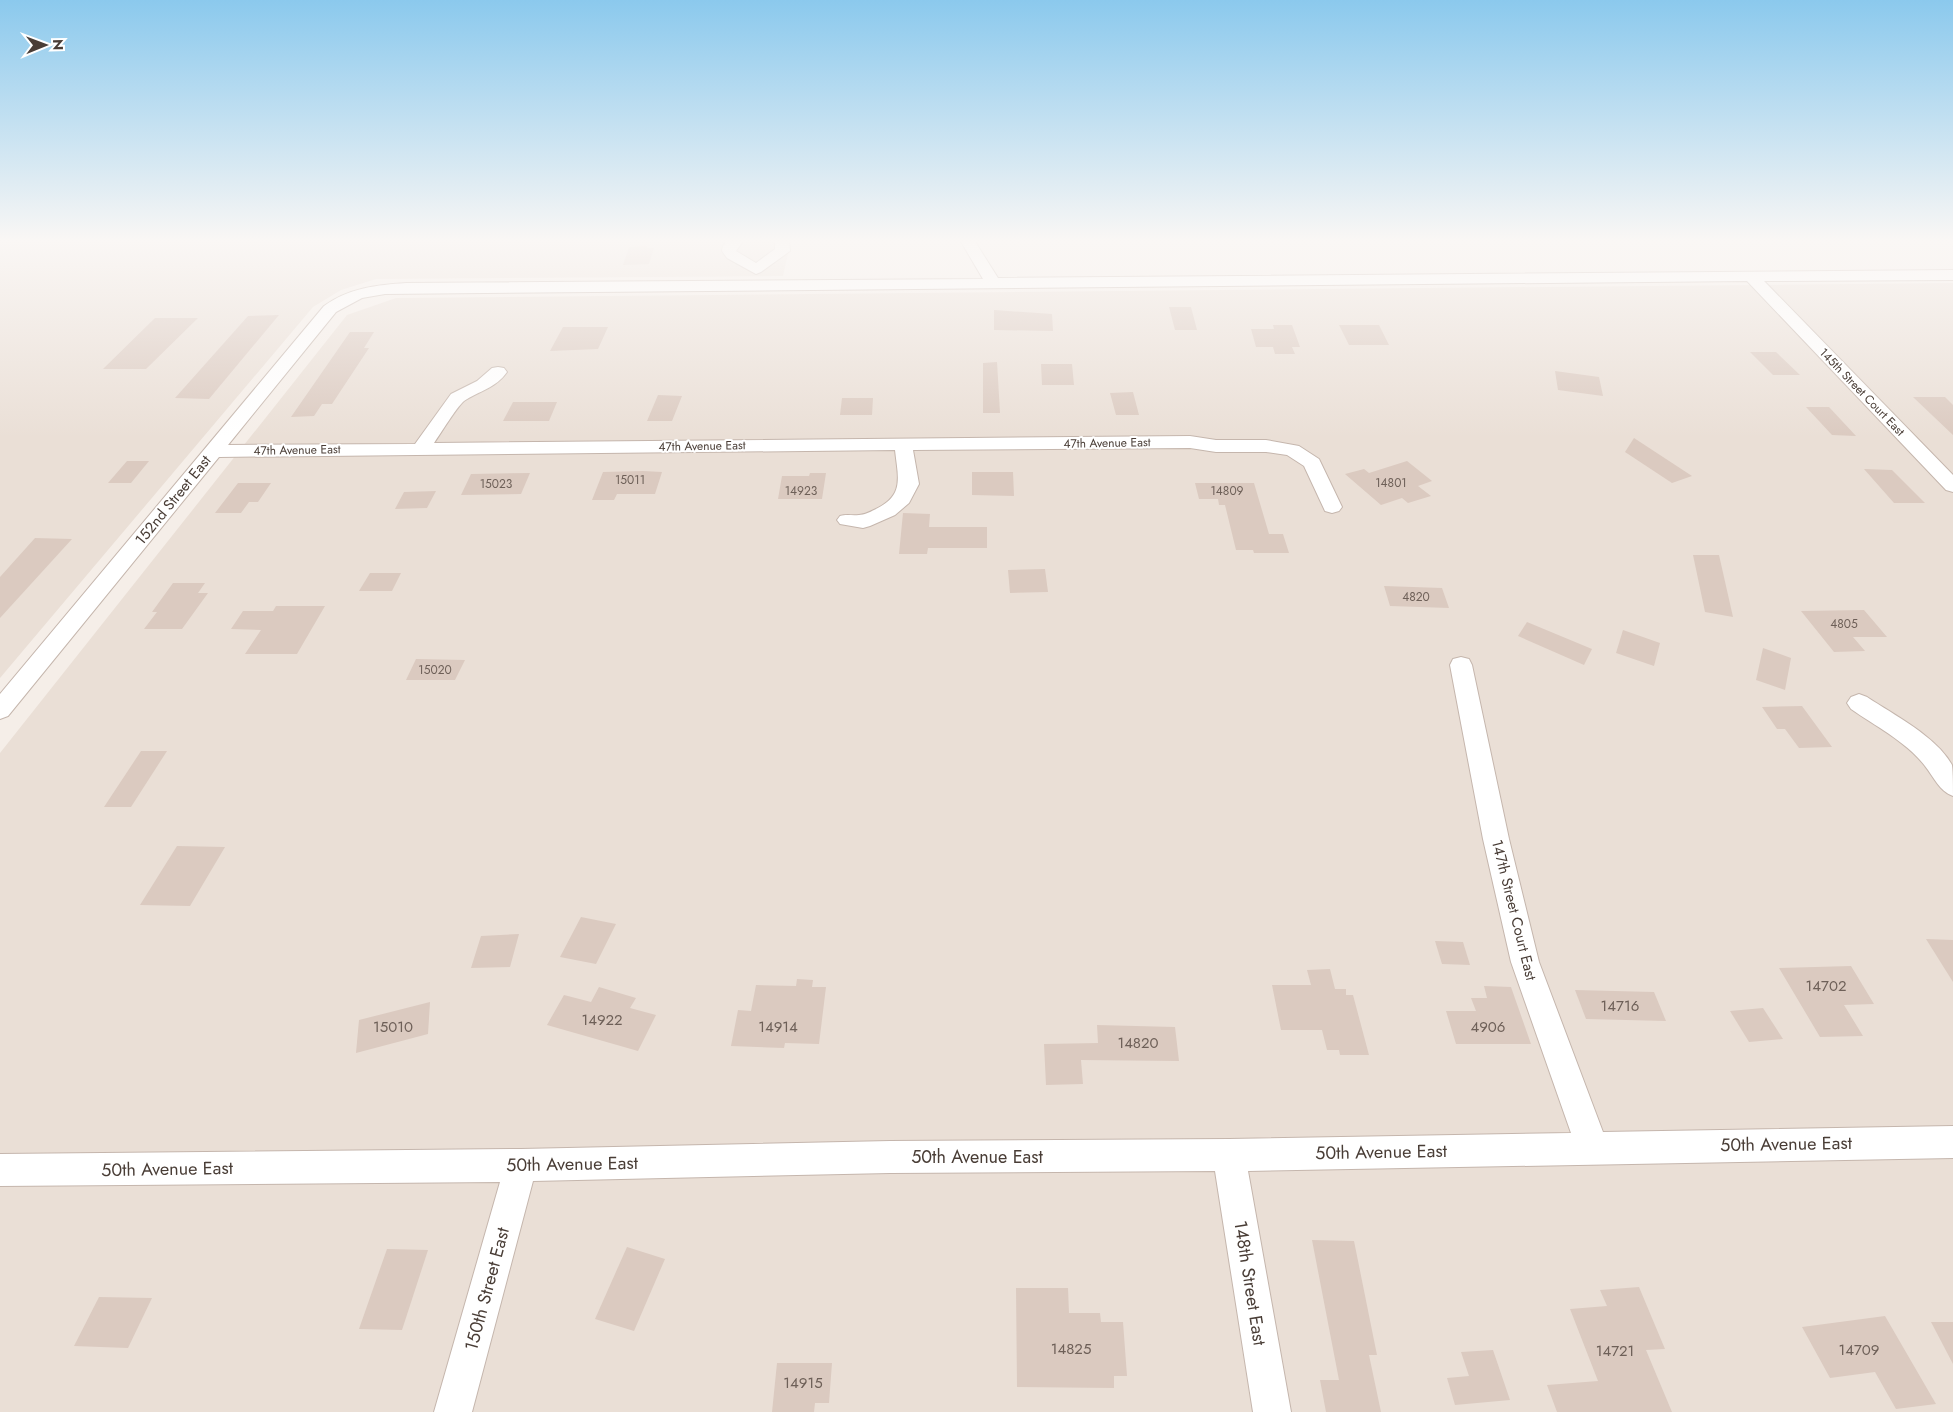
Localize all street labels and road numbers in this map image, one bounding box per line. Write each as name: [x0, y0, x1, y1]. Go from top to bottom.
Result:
street label: 145th Street Court East: [1815, 344, 1909, 440]
street label: 47th Avenue East: [1063, 433, 1151, 453]
street label: 47th Avenue East: [658, 436, 746, 456]
street label: 47th Avenue East: [253, 440, 341, 460]
street label: 152nd Street East: [130, 450, 216, 550]
street label: 147th Street Court East: [1486, 837, 1542, 983]
street label: 50th Avenue East: [1720, 1130, 1853, 1158]
street label: 50th Avenue East: [1315, 1138, 1448, 1166]
street label: 50th Avenue East: [911, 1144, 1044, 1170]
street label: 50th Avenue East: [506, 1150, 639, 1178]
street label: 50th Avenue East: [101, 1155, 234, 1183]
street label: 148th Street East: [1227, 1219, 1273, 1348]
street label: 150th Street East: [458, 1224, 516, 1354]

